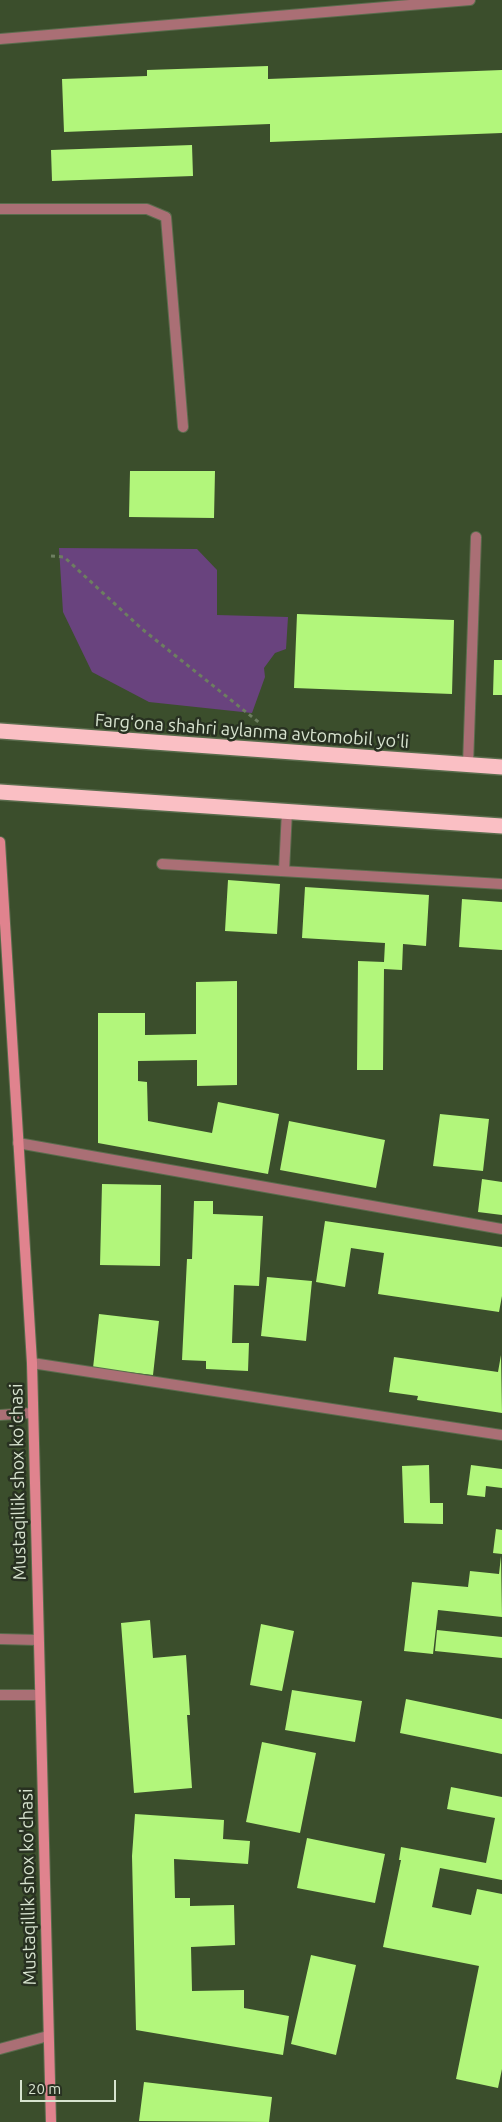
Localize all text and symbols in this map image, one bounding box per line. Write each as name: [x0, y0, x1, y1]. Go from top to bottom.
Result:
street label: Fargʻona shahri aylanma avtomobil yoʻli: [94, 709, 410, 753]
street label: Mustaqillik shox ko'chasi: [5, 1383, 31, 1581]
street label: Mustaqillik shox ko'chasi: [15, 1788, 41, 1986]
scale bar: [22, 2070, 119, 2102]
text: 20 m: [28, 2080, 61, 2097]

